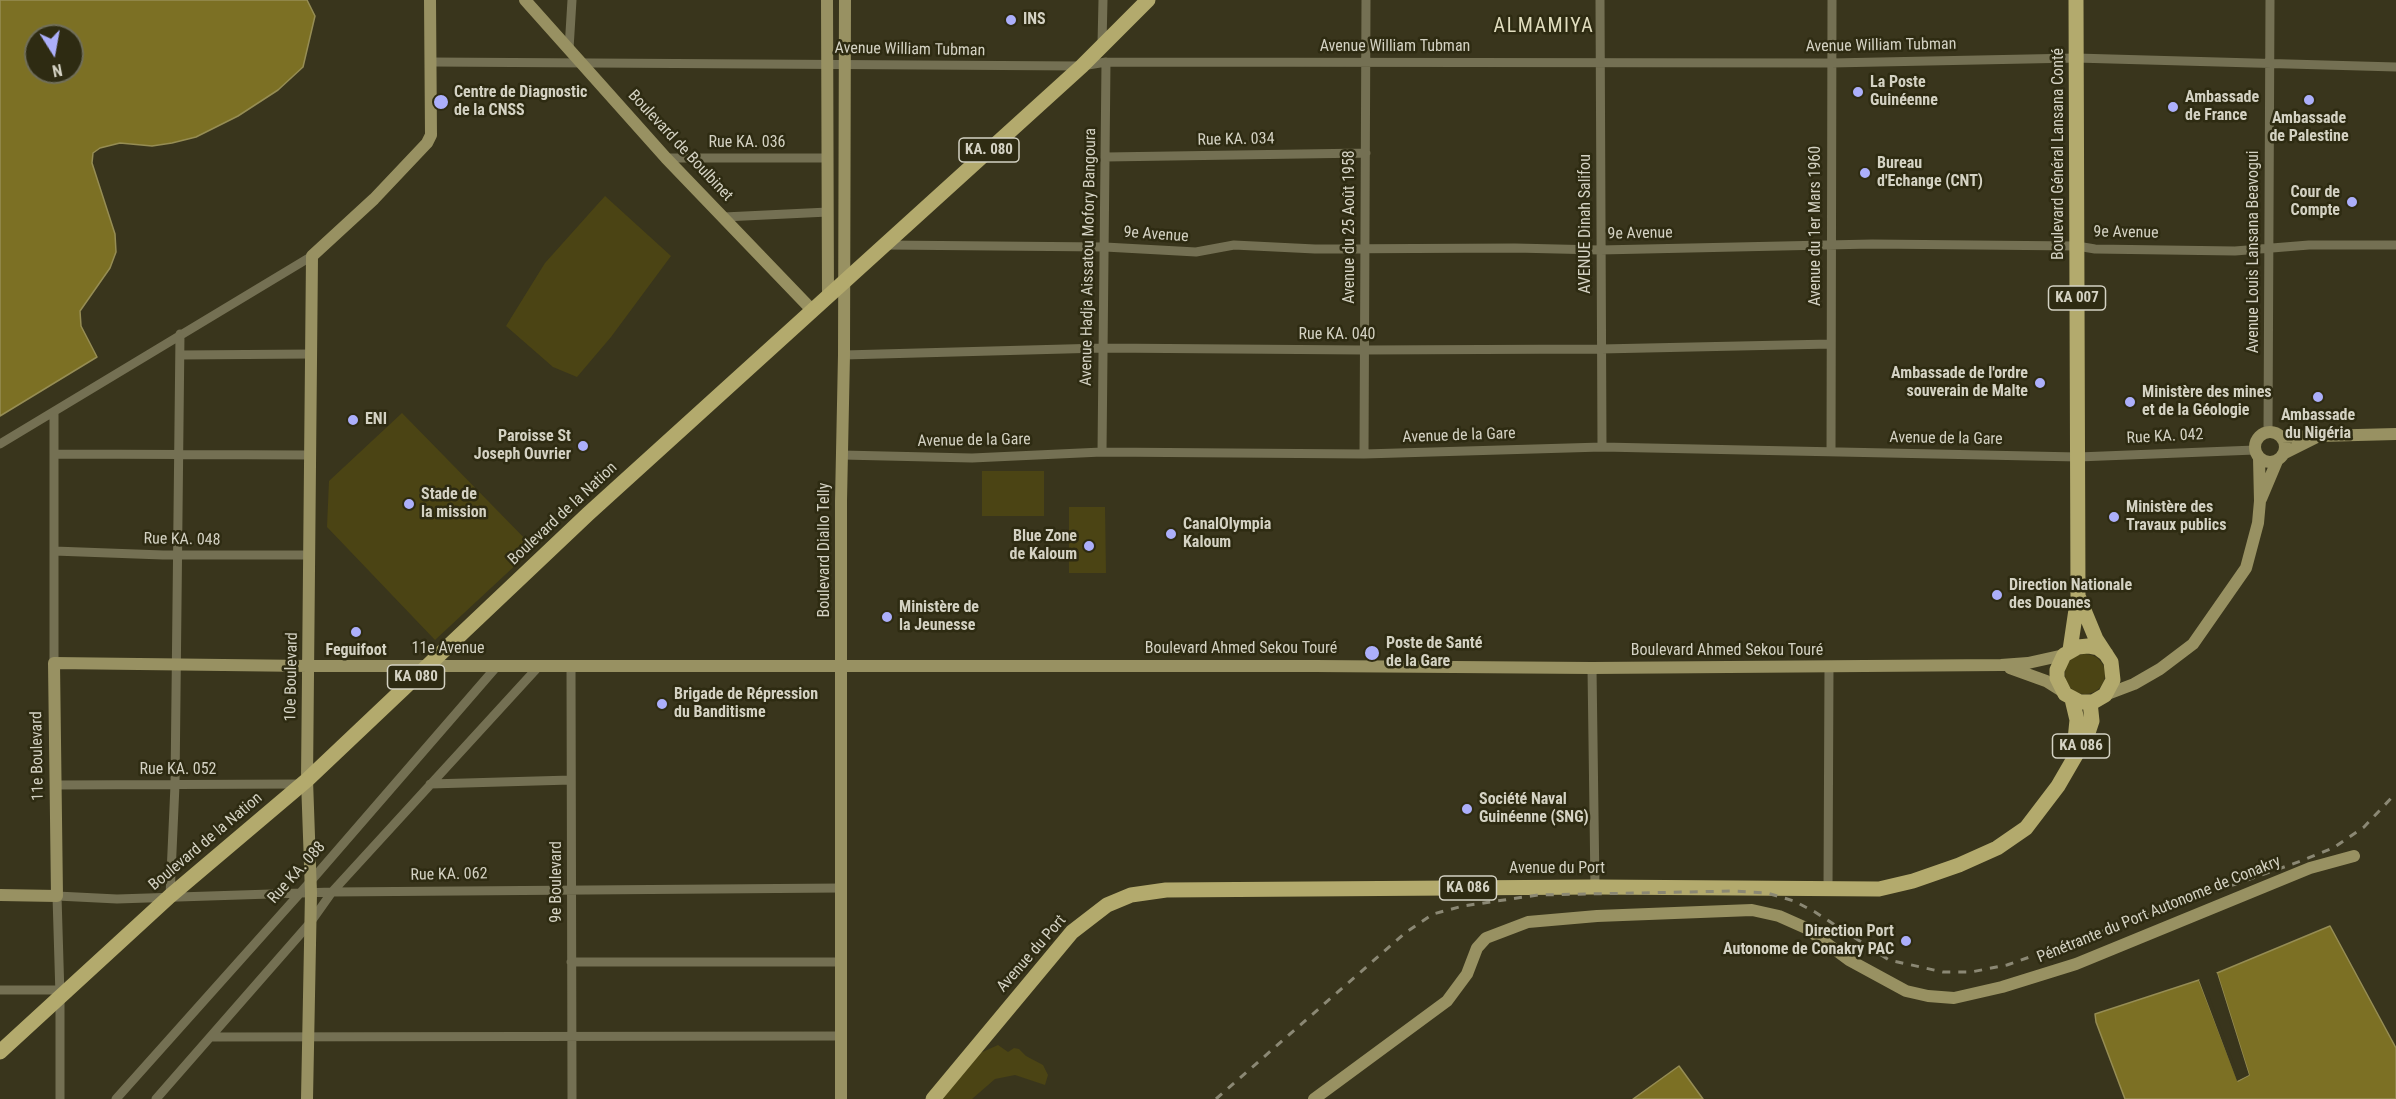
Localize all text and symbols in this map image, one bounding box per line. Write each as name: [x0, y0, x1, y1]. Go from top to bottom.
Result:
place label: INS: [1023, 10, 1046, 30]
marker: INS: [1004, 13, 1018, 27]
district label: ALMAMIYA: [1494, 15, 1594, 39]
north arrow: [24, 24, 84, 84]
street label: Avenue William Tubman: [1806, 35, 1956, 57]
street label: Avenue William Tubman: [1320, 37, 1470, 57]
street label: Avenue William Tubman: [835, 39, 985, 61]
street label: Boulevard Général Lansana Conté: [2049, 48, 2069, 260]
text: N: [51, 60, 64, 80]
place label: La Poste Guinéenne: [1870, 73, 1938, 111]
place label: Centre de Diagnostic de la CNSS: [454, 83, 587, 121]
marker: La Poste Guinéenne: [1851, 85, 1865, 99]
street label: Boulevard de Boulbinet: [623, 86, 737, 206]
place label: Ambassade de France: [2185, 88, 2259, 126]
marker: Centre de Diagnostic de la CNSS: [432, 93, 450, 111]
marker: Ambassade de Palestine: [2302, 93, 2316, 107]
marker: Ambassade de France: [2166, 100, 2180, 114]
place label: Ambassade de Palestine: [2269, 109, 2349, 147]
street label: Avenue Hadja Aissatou Mofory Bangoura: [1077, 128, 1101, 386]
street label: Rue KA. 034: [1197, 130, 1275, 150]
street label: Rue KA. 036: [709, 133, 785, 153]
road number: KA. 080: [959, 138, 1019, 162]
street label: Avenue du 1er Mars 1960: [1806, 146, 1826, 306]
street label: Avenue du 25 Août 1958: [1340, 150, 1360, 304]
street label: Avenue Louis Lansana Beavogui: [2244, 151, 2264, 353]
street label: AVENUE Dinah Salifou: [1576, 154, 1596, 294]
place label: Bureau d'Echange (CNT): [1877, 154, 1983, 192]
marker: Bureau d'Echange (CNT): [1858, 166, 1872, 180]
place label: Cour de Compte: [2290, 183, 2340, 221]
marker: Cour de Compte: [2345, 195, 2359, 209]
street label: 9e Avenue: [1123, 223, 1189, 247]
street label: 9e Avenue: [2093, 223, 2159, 243]
street label: 9e Avenue: [1607, 224, 1673, 244]
road number: KA 007: [2048, 286, 2106, 310]
street label: Rue KA. 040: [1299, 325, 1375, 345]
place label: Ambassade de l'ordre souverain de Malte: [1891, 364, 2028, 402]
marker: Ambassade de l'ordre souverain de Malte: [2033, 376, 2047, 390]
place label: Ministère des mines et de la Géologie: [2142, 383, 2272, 421]
marker: Ambassade du Nigéria: [2311, 390, 2325, 404]
marker: Ministère des mines et de la Géologie: [2123, 395, 2137, 409]
place label: Ambassade du Nigéria: [2281, 406, 2355, 444]
place label: ENI: [365, 410, 387, 430]
marker: ENI: [346, 413, 360, 427]
street label: Avenue de la Gare: [1402, 424, 1516, 448]
street label: Rue KA. 042: [2126, 425, 2204, 449]
place label: Paroisse St Joseph Ouvrier: [474, 427, 571, 465]
street label: Avenue de la Gare: [1889, 428, 2003, 450]
street label: Avenue de la Gare: [917, 430, 1031, 452]
marker: Paroisse St Joseph Ouvrier: [576, 439, 590, 453]
street label: Boulevard de la Nation: [504, 458, 622, 570]
street label: Boulevard Diallo Telly: [815, 483, 835, 617]
place label: Stade de la mission: [421, 485, 487, 523]
marker: Stade de la mission: [402, 497, 416, 511]
place label: Ministère des Travaux publics: [2126, 498, 2226, 536]
marker: Ministère des Travaux publics: [2107, 510, 2121, 524]
place label: CanalOlympia Kaloum: [1183, 515, 1271, 553]
place label: Blue Zone de Kaloum: [1010, 527, 1077, 565]
marker: CanalOlympia Kaloum: [1164, 527, 1178, 541]
street label: Rue KA. 048: [143, 530, 221, 550]
marker: Blue Zone de Kaloum: [1082, 539, 1096, 553]
place label: Direction Nationale des Douanes: [2009, 576, 2132, 614]
marker: Direction Nationale des Douanes: [1990, 588, 2004, 602]
place label: Ministère de la Jeunesse: [899, 598, 979, 636]
marker: Ministère de la Jeunesse: [880, 610, 894, 624]
marker: Feguifoot: [349, 625, 363, 639]
street label: 10e Boulevard: [282, 632, 302, 722]
place label: Poste de Santé de la Gare: [1386, 634, 1482, 672]
street label: 11e Avenue: [411, 639, 485, 659]
street label: Boulevard Ahmed Sekou Touré: [1145, 639, 1337, 659]
place label: Feguifoot: [325, 641, 387, 661]
street label: Boulevard Ahmed Sekou Touré: [1631, 641, 1823, 661]
marker: Poste de Santé de la Gare: [1363, 644, 1381, 662]
road number: KA 080: [388, 665, 444, 689]
place label: Brigade de Répression du Banditisme: [674, 685, 818, 723]
marker: Brigade de Répression du Banditisme: [655, 697, 669, 711]
street label: 11e Boulevard: [28, 711, 48, 801]
road number: KA 086: [2052, 734, 2110, 758]
street label: Rue KA. 052: [140, 760, 216, 780]
street label: Boulevard de la Nation: [145, 789, 267, 895]
place label: Société Naval Guinéenne (SNG): [1479, 790, 1589, 828]
marker: Société Naval Guinéenne (SNG): [1460, 802, 1474, 816]
street label: Rue KA. 088: [264, 838, 330, 908]
street label: 9e Boulevard: [547, 841, 567, 923]
street label: Pénétrante du Port Autonome de Conakry: [2034, 852, 2284, 968]
street label: Avenue du Port: [1509, 859, 1605, 879]
street label: Rue KA. 062: [410, 865, 488, 885]
road number: KA 086: [1440, 876, 1496, 900]
street label: Avenue du Port: [993, 912, 1071, 996]
place label: Direction Port Autonome de Conakry PAC: [1723, 922, 1894, 960]
marker: Direction Port Autonome de Conakry PAC: [1899, 934, 1913, 948]

